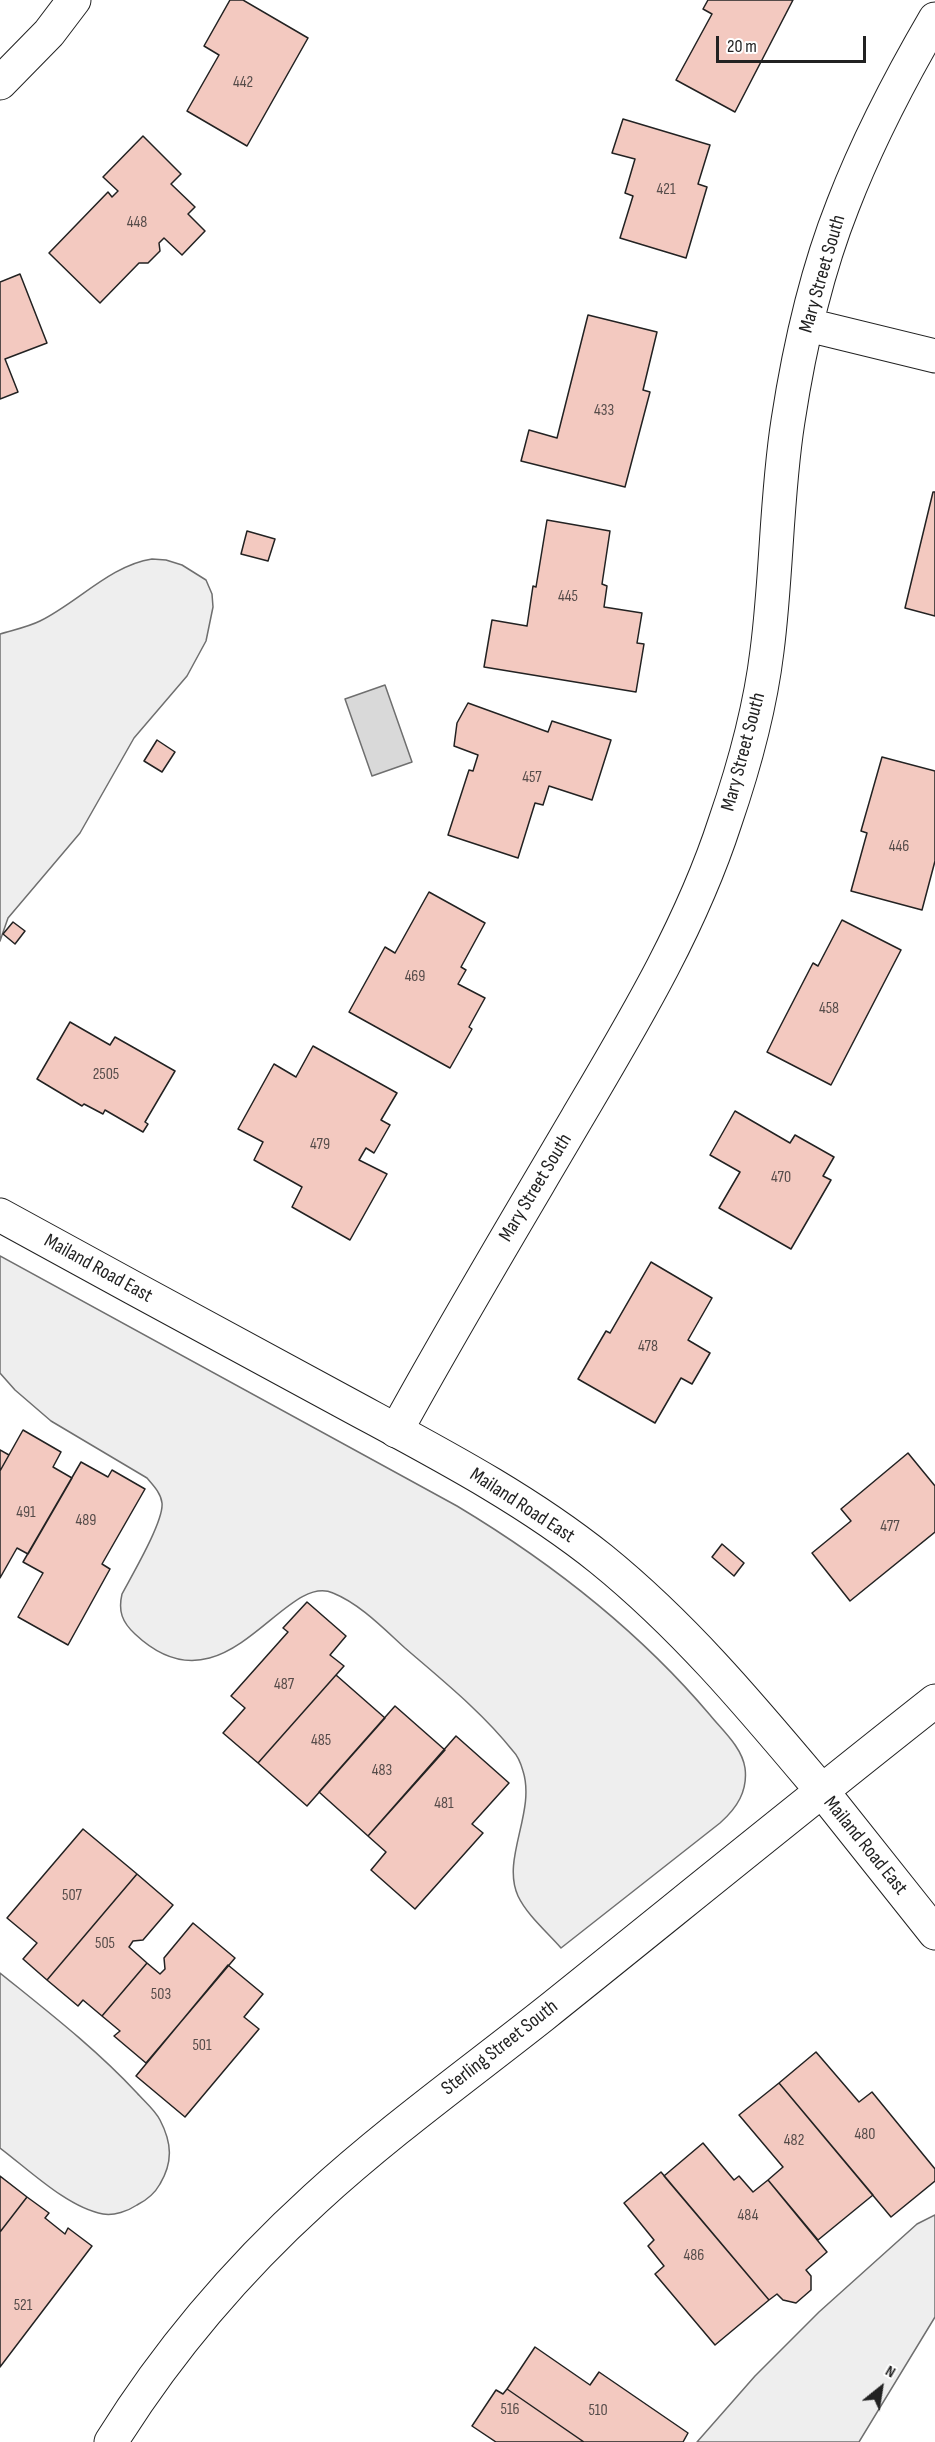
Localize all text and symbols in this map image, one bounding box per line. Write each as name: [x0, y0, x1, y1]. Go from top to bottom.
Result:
scale bar: [719, 24, 869, 62]
text: 20 m: [727, 36, 757, 57]
house number: 442: [233, 73, 253, 93]
house number: 421: [656, 180, 676, 200]
street label: Mary Street South: [795, 212, 851, 336]
house number: 448: [127, 213, 147, 233]
house number: 433: [594, 401, 614, 421]
house number: 445: [558, 587, 578, 607]
street label: Mary Street South: [717, 690, 771, 814]
house number: 457: [522, 768, 542, 788]
house number: 446: [889, 837, 909, 857]
house number: 469: [405, 967, 425, 987]
house number: 458: [819, 999, 839, 1019]
house number: 2505: [93, 1065, 119, 1085]
street label: Mary Street South: [494, 1130, 578, 1246]
house number: 479: [310, 1135, 330, 1155]
house number: 470: [771, 1168, 791, 1188]
street label: Mailand Road East: [40, 1229, 156, 1309]
house number: 478: [638, 1337, 658, 1357]
street label: Mailand Road East: [465, 1463, 579, 1549]
house number: 491: [16, 1503, 36, 1523]
house number: 489: [76, 1511, 96, 1531]
house number: 477: [880, 1517, 900, 1537]
house number: 487: [274, 1675, 294, 1695]
house number: 485: [311, 1731, 331, 1751]
house number: 483: [372, 1761, 392, 1781]
street label: Mailand Road East: [818, 1792, 912, 1900]
house number: 481: [434, 1794, 454, 1814]
house number: 507: [62, 1886, 82, 1906]
house number: 505: [95, 1934, 115, 1954]
house number: 503: [151, 1985, 171, 2005]
street label: Sterling Street South: [437, 1995, 563, 2101]
house number: 501: [192, 2036, 212, 2056]
house number: 480: [855, 2125, 875, 2145]
house number: 482: [784, 2131, 804, 2151]
house number: 484: [738, 2206, 758, 2226]
house number: 486: [684, 2246, 704, 2266]
house number: 521: [14, 2296, 32, 2316]
north arrow: [851, 2358, 911, 2418]
text: N: [882, 2362, 899, 2382]
house number: 516: [500, 2400, 520, 2420]
house number: 510: [588, 2401, 608, 2421]

